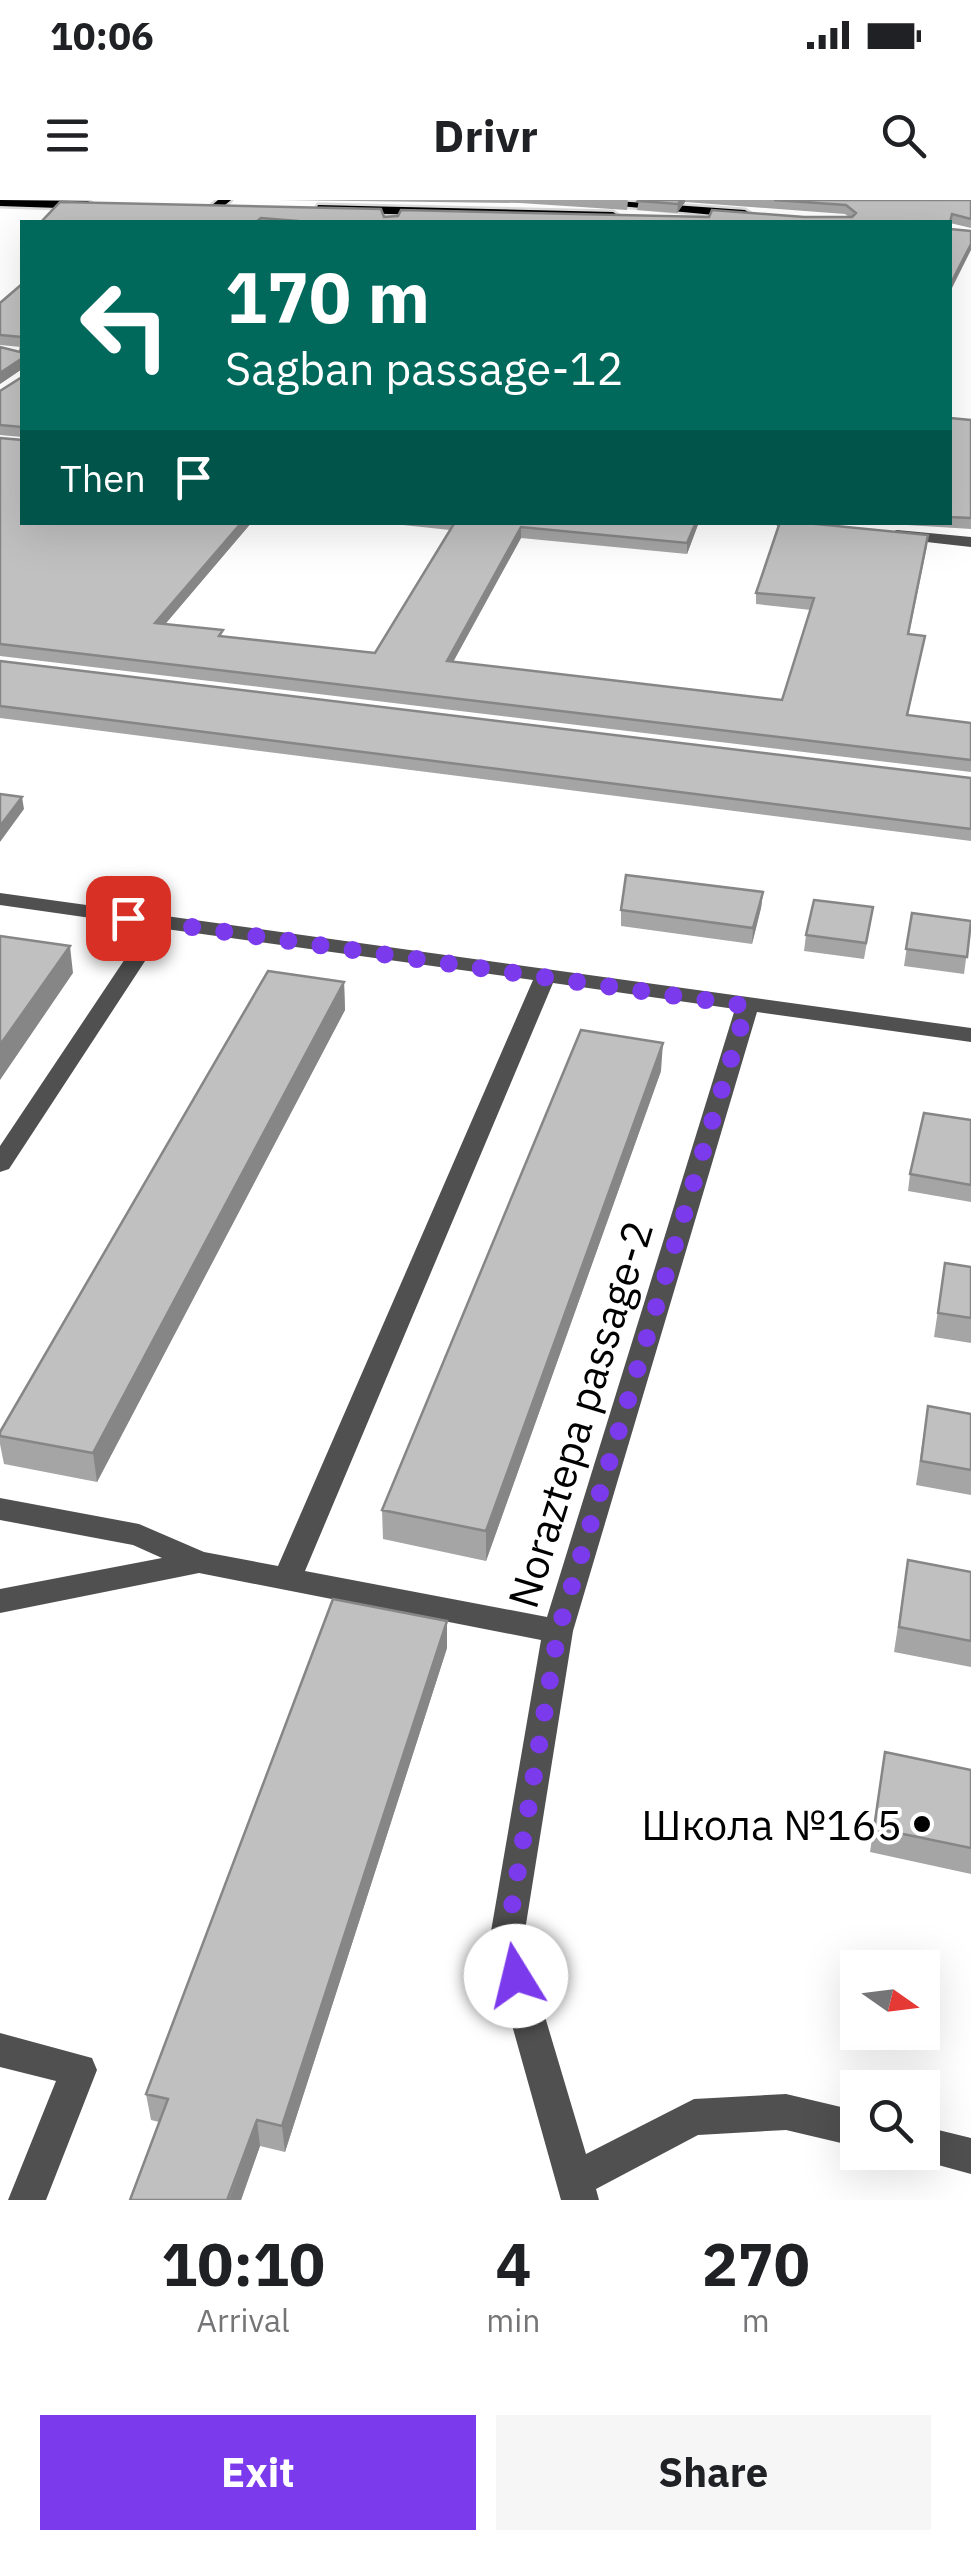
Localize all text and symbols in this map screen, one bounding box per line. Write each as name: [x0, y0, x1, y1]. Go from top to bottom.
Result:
text: 10:06: [50, 11, 154, 60]
text: Drivr: [433, 106, 538, 164]
icon: menu: [40, 108, 95, 163]
icon: search: [876, 108, 931, 163]
text: 170 m: [225, 251, 430, 342]
icon: left: [60, 260, 190, 390]
text: Sagban passage-12: [225, 339, 624, 397]
icon: arrive: [166, 450, 221, 505]
text: Then: [60, 453, 146, 502]
pin: [86, 876, 171, 961]
icon: arrive: [101, 891, 156, 946]
street label: Noraztepa passage-2: [495, 1214, 665, 1614]
place label: Школа №165: [641, 1797, 902, 1852]
marker: Школа №165: [911, 1813, 933, 1835]
position arrow: [464, 1924, 568, 2028]
north arrow: [840, 1950, 940, 2050]
map controls: [840, 1950, 940, 2170]
button: search: [840, 2070, 940, 2170]
text: 10:10: [161, 2224, 325, 2303]
text: 4: [495, 2224, 531, 2303]
text: 270: [702, 2224, 810, 2303]
text: Arrival: [197, 2299, 290, 2341]
text: min: [486, 2299, 540, 2341]
text: m: [742, 2299, 770, 2341]
button: Exit: [40, 2415, 476, 2530]
button: Share: [496, 2415, 931, 2530]

